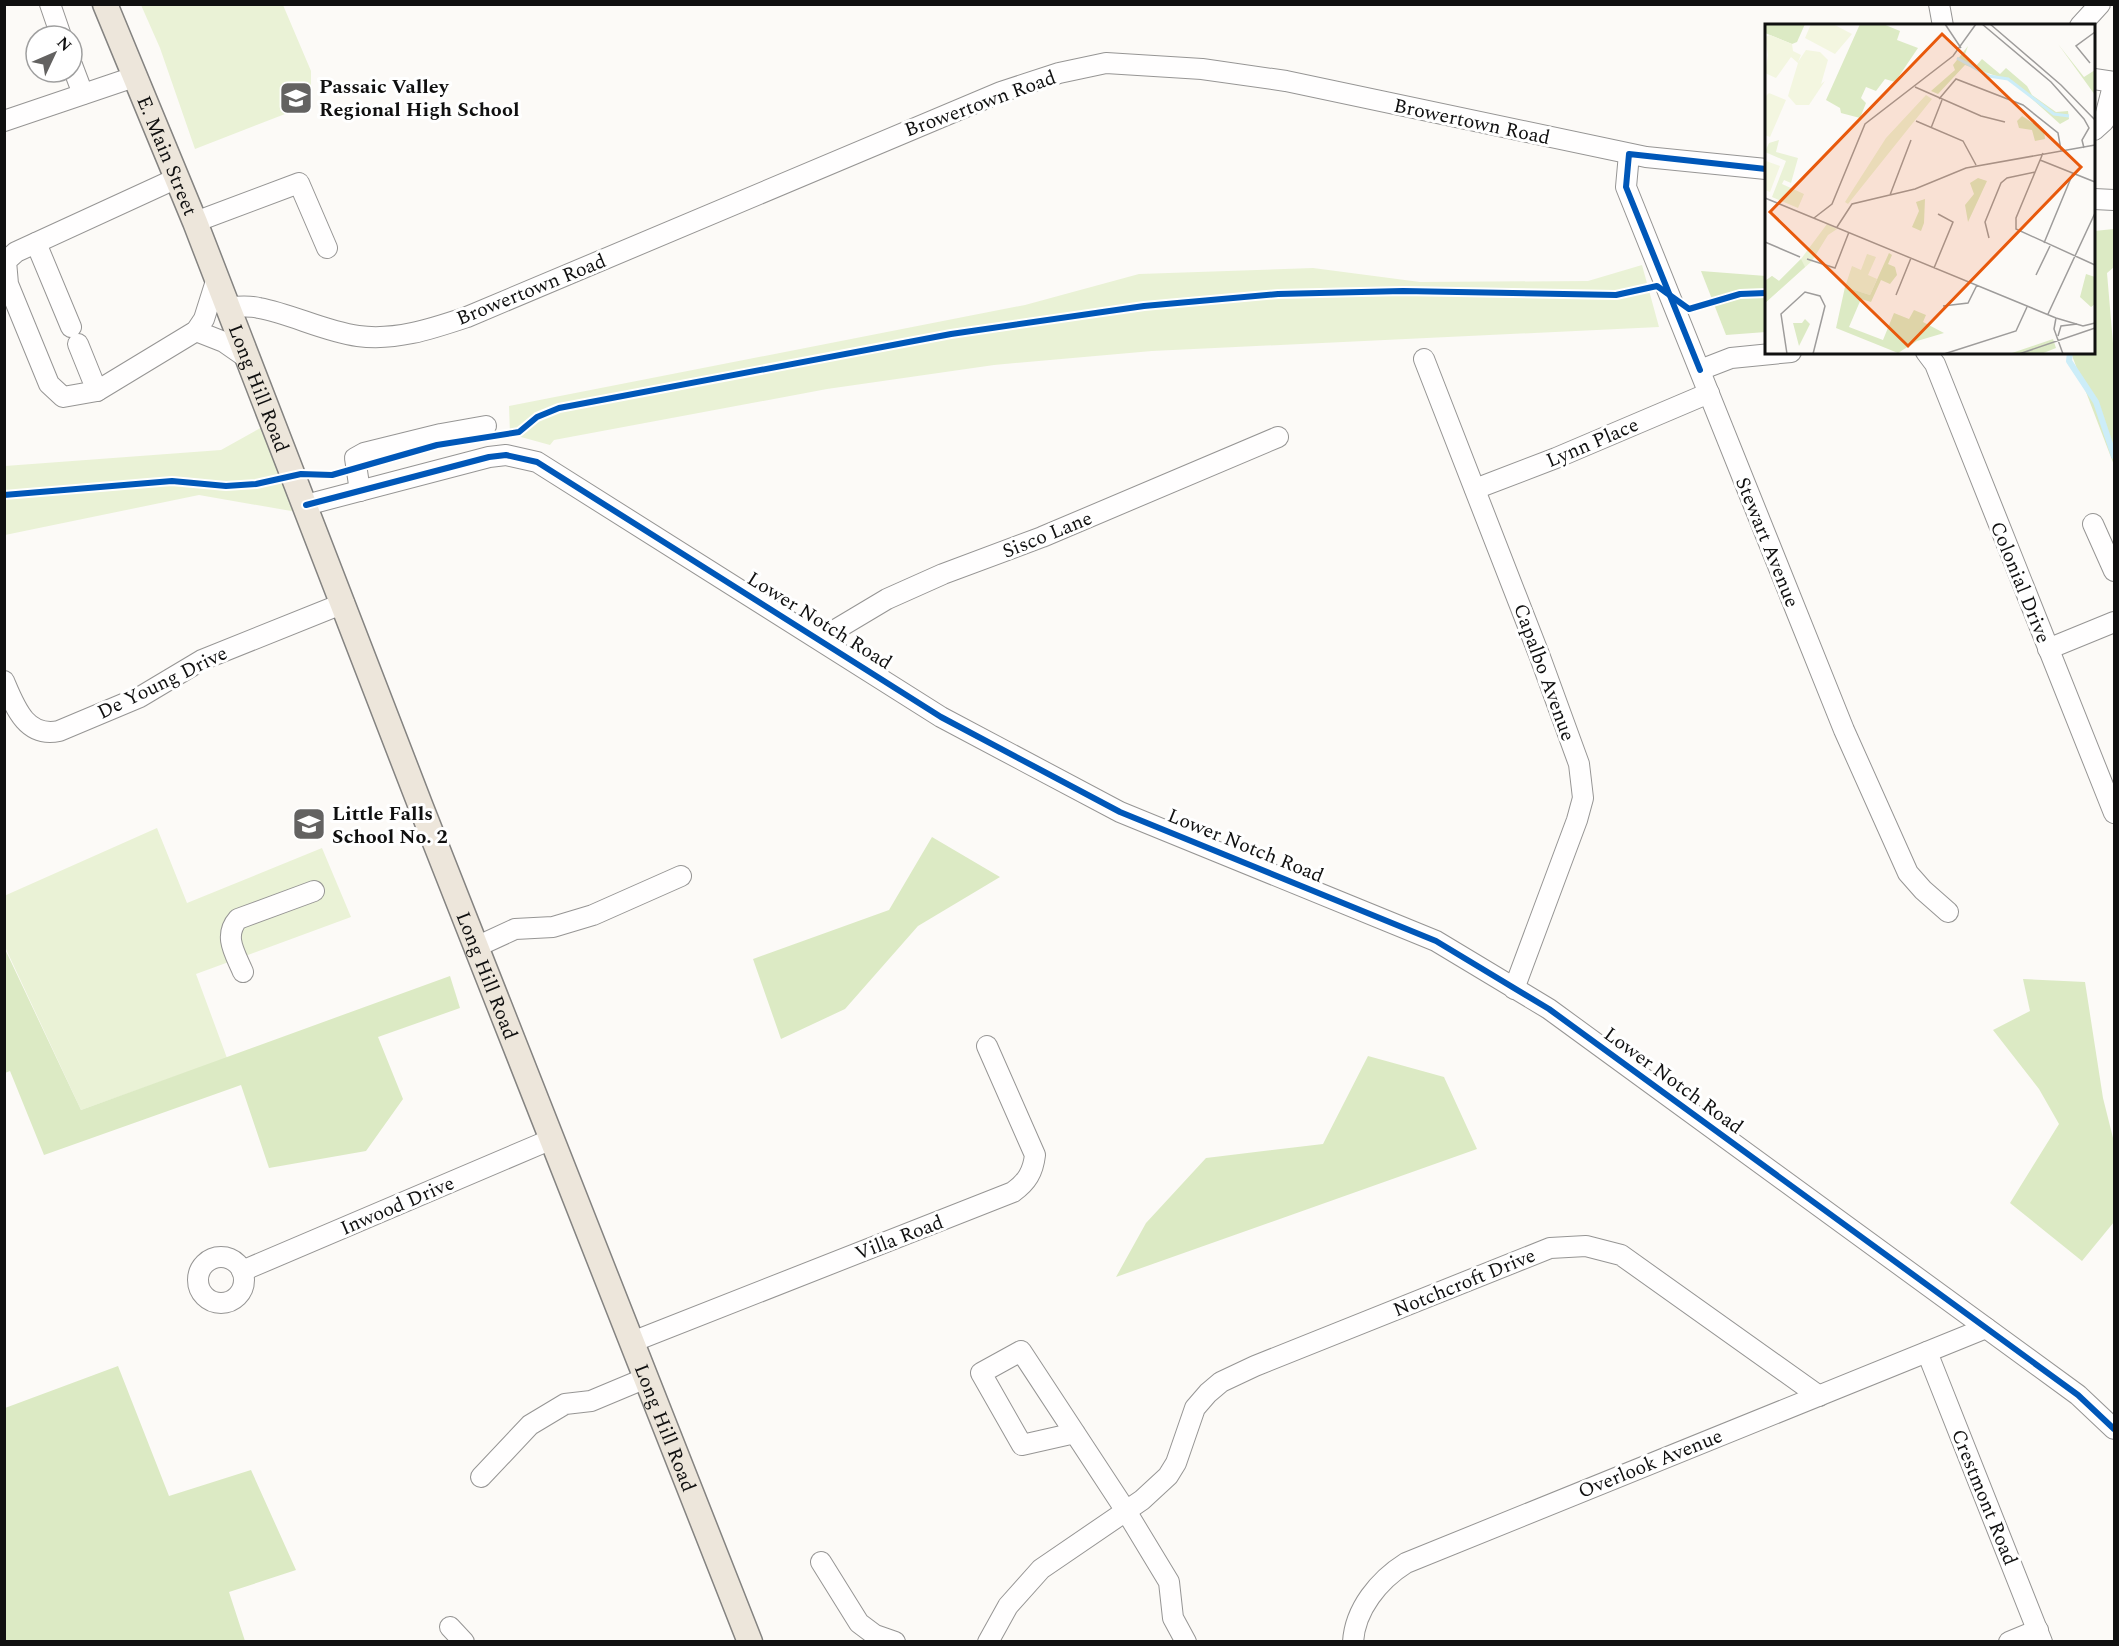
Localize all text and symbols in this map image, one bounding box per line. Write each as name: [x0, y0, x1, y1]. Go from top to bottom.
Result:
north arrow: [24, 24, 84, 84]
inset map: [1765, 24, 2095, 354]
text: N: [51, 31, 77, 57]
street label: Browertown Road: [900, 63, 1060, 145]
place label: Passaic Valley Regional High School: [319, 72, 520, 125]
school or university icon: Passaic Valley Regional High School: [278, 80, 314, 116]
street label: E. Main Street: [128, 91, 205, 221]
street label: Browertown Road: [1391, 91, 1553, 153]
street label: Browertown Road: [452, 246, 611, 334]
street label: Long Hill Road: [220, 320, 297, 457]
street label: Lynn Place: [1541, 410, 1643, 476]
street label: Stewart Avenue: [1727, 473, 1807, 612]
street label: Sisco Lane: [998, 503, 1097, 567]
street label: Colonial Drive: [1982, 517, 2058, 648]
street label: Lower Notch Road: [741, 564, 898, 678]
street label: Capalbo Avenue: [1505, 599, 1583, 745]
street label: De Young Drive: [92, 638, 233, 727]
place label: Little Falls School No. 2: [332, 799, 448, 852]
street label: Lower Notch Road: [1163, 801, 1328, 891]
school or university icon: Little Falls School No. 2: [291, 806, 327, 842]
street label: Long Hill Road: [448, 907, 525, 1044]
street label: Lower Notch Road: [1597, 1020, 1749, 1142]
street label: Inwood Drive: [336, 1168, 459, 1243]
street label: Villa Road: [851, 1207, 948, 1269]
street label: Notchcroft Drive: [1389, 1241, 1540, 1325]
street label: Long Hill Road: [626, 1360, 703, 1496]
street label: Overlook Avenue: [1574, 1421, 1727, 1507]
street label: Crestmont Road: [1943, 1425, 2025, 1570]

